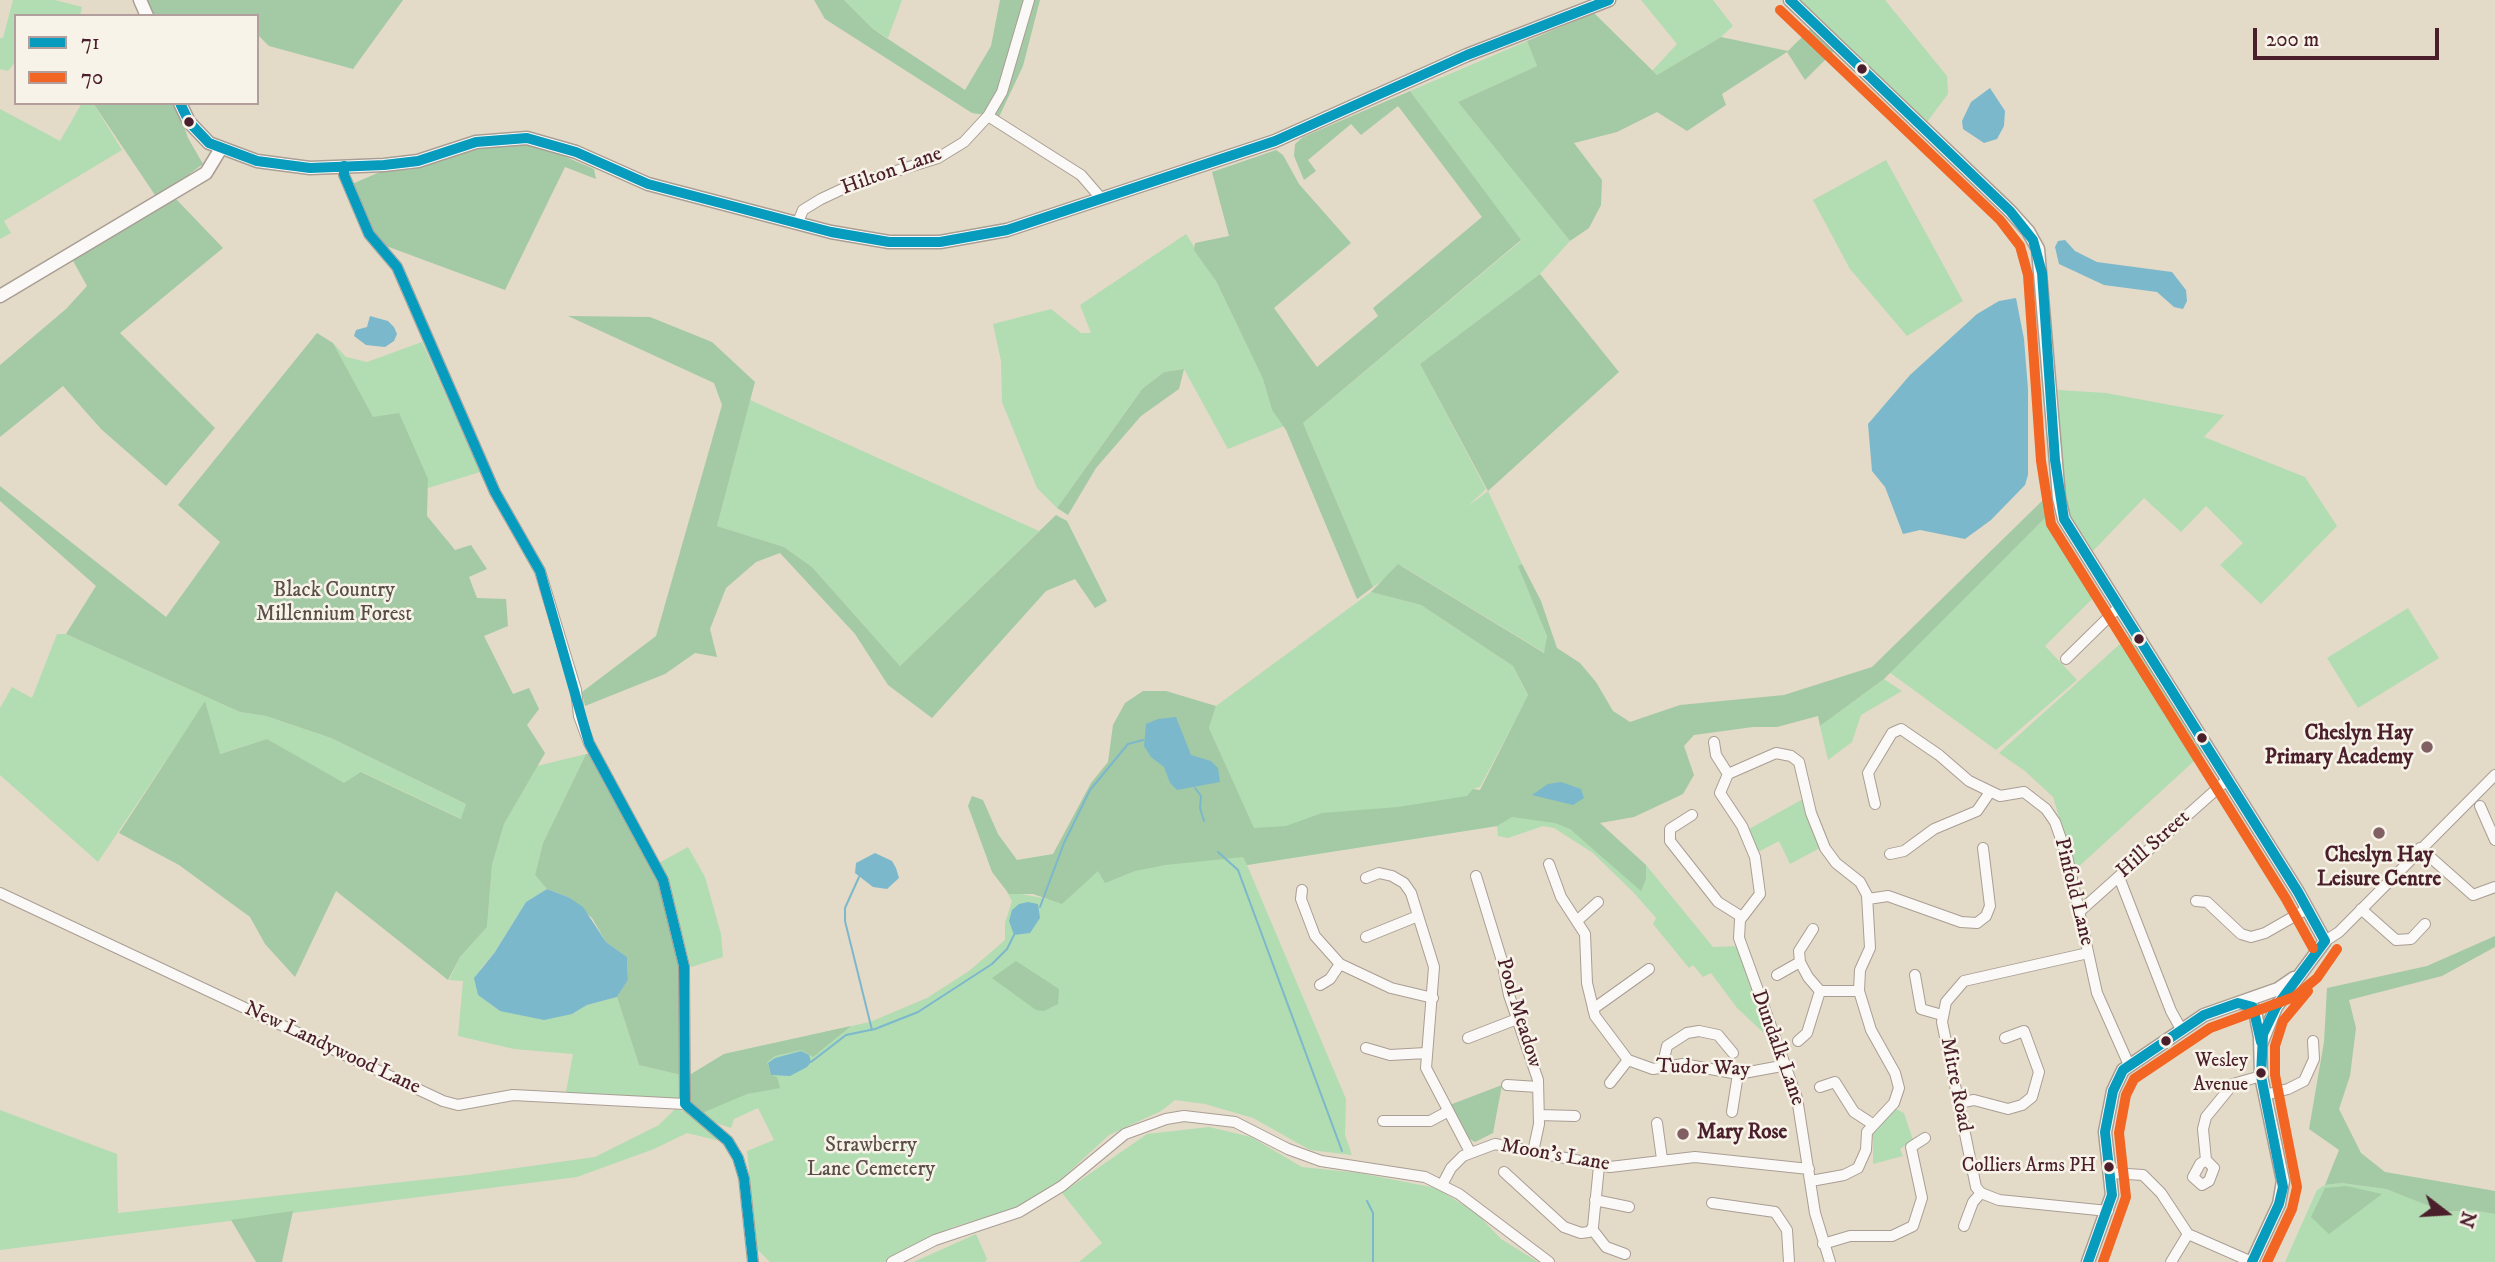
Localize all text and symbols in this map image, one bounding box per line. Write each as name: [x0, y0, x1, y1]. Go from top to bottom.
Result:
legend: [14, 14, 259, 105]
scale bar: [2257, 14, 2442, 58]
text: 200 m: [2266, 27, 2319, 53]
text: 71: [81, 30, 100, 56]
unlabelled marker: [1855, 62, 1869, 76]
text: 70: [81, 65, 103, 91]
unlabelled marker: [182, 115, 196, 129]
street label: Hilton Lane: [838, 142, 946, 202]
park label: Black Country Millennium Forest: [256, 579, 412, 629]
unlabelled marker: [2132, 632, 2146, 646]
place label: Cheslyn Hay Primary Academy: [2264, 722, 2413, 772]
unlabelled marker: [2195, 731, 2209, 745]
marker: Cheslyn Hay Primary Academy: [2419, 739, 2435, 755]
street label: Hill Street: [2112, 806, 2196, 884]
marker: Cheslyn Hay Leisure Centre: [2371, 825, 2387, 841]
street label: Pinfold Lane: [2047, 835, 2099, 949]
place label: Cheslyn Hay Leisure Centre: [2317, 844, 2441, 894]
street label: Pool Meadow: [1489, 955, 1547, 1071]
street label: Dundalk Lane: [1744, 987, 1810, 1109]
street label: New Landywood Lane: [240, 997, 424, 1101]
unlabelled marker: [2159, 1034, 2173, 1048]
street label: Mitre Road: [1933, 1036, 1977, 1134]
place label: Wesley Avenue: [2193, 1051, 2248, 1095]
street label: Tudor Way: [1655, 1055, 1751, 1083]
marker: Wesley Avenue: [2254, 1066, 2268, 1080]
place label: Mary Rose: [1697, 1121, 1787, 1147]
marker: Mary Rose: [1675, 1126, 1691, 1142]
park label: Strawberry Lane Cemetery: [807, 1134, 935, 1184]
street label: Moon's Lane: [1498, 1134, 1612, 1178]
place label: Colliers Arms PH: [1962, 1156, 2096, 1178]
marker: Colliers Arms PH: [2102, 1160, 2116, 1174]
north arrow: [2411, 1178, 2481, 1248]
text: N: [2453, 1208, 2480, 1230]

